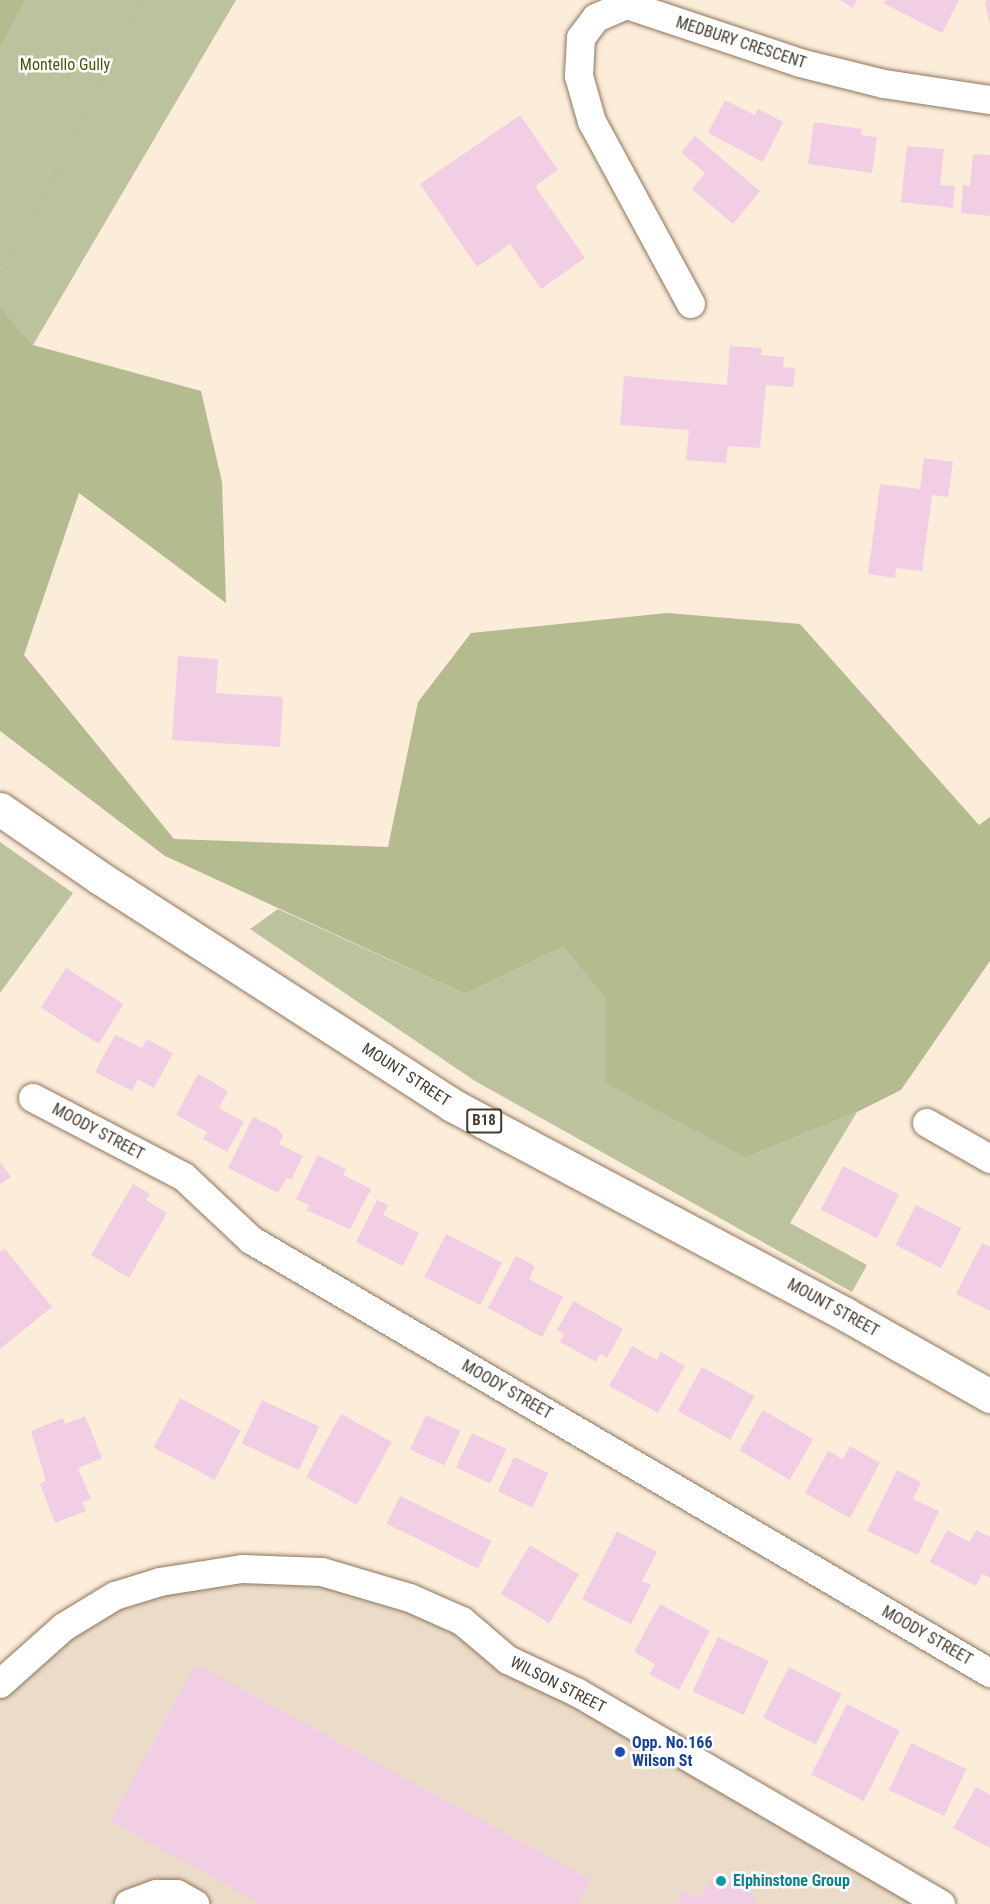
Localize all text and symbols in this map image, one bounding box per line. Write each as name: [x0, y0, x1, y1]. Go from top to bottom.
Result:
street label: MEDBURY CRESCENT: [673, 13, 809, 73]
park label: Montello Gully: [20, 55, 110, 75]
street label: MOUNT STREET: [358, 1039, 454, 1111]
street label: MOODY STREET: [49, 1100, 147, 1164]
road number: B18: [466, 1109, 502, 1133]
street label: MOUNT STREET: [784, 1275, 882, 1341]
street label: MOODY STREET: [458, 1356, 556, 1424]
street label: MOODY STREET: [878, 1602, 976, 1670]
street label: WILSON STREET: [507, 1653, 609, 1717]
place label: Opp. No.166 Wilson St: [632, 1733, 712, 1771]
marker: Opp. No.166 Wilson St: [613, 1745, 627, 1759]
place label: Elphinstone Group: [733, 1871, 850, 1891]
marker: Elphinstone Group: [714, 1874, 728, 1888]

